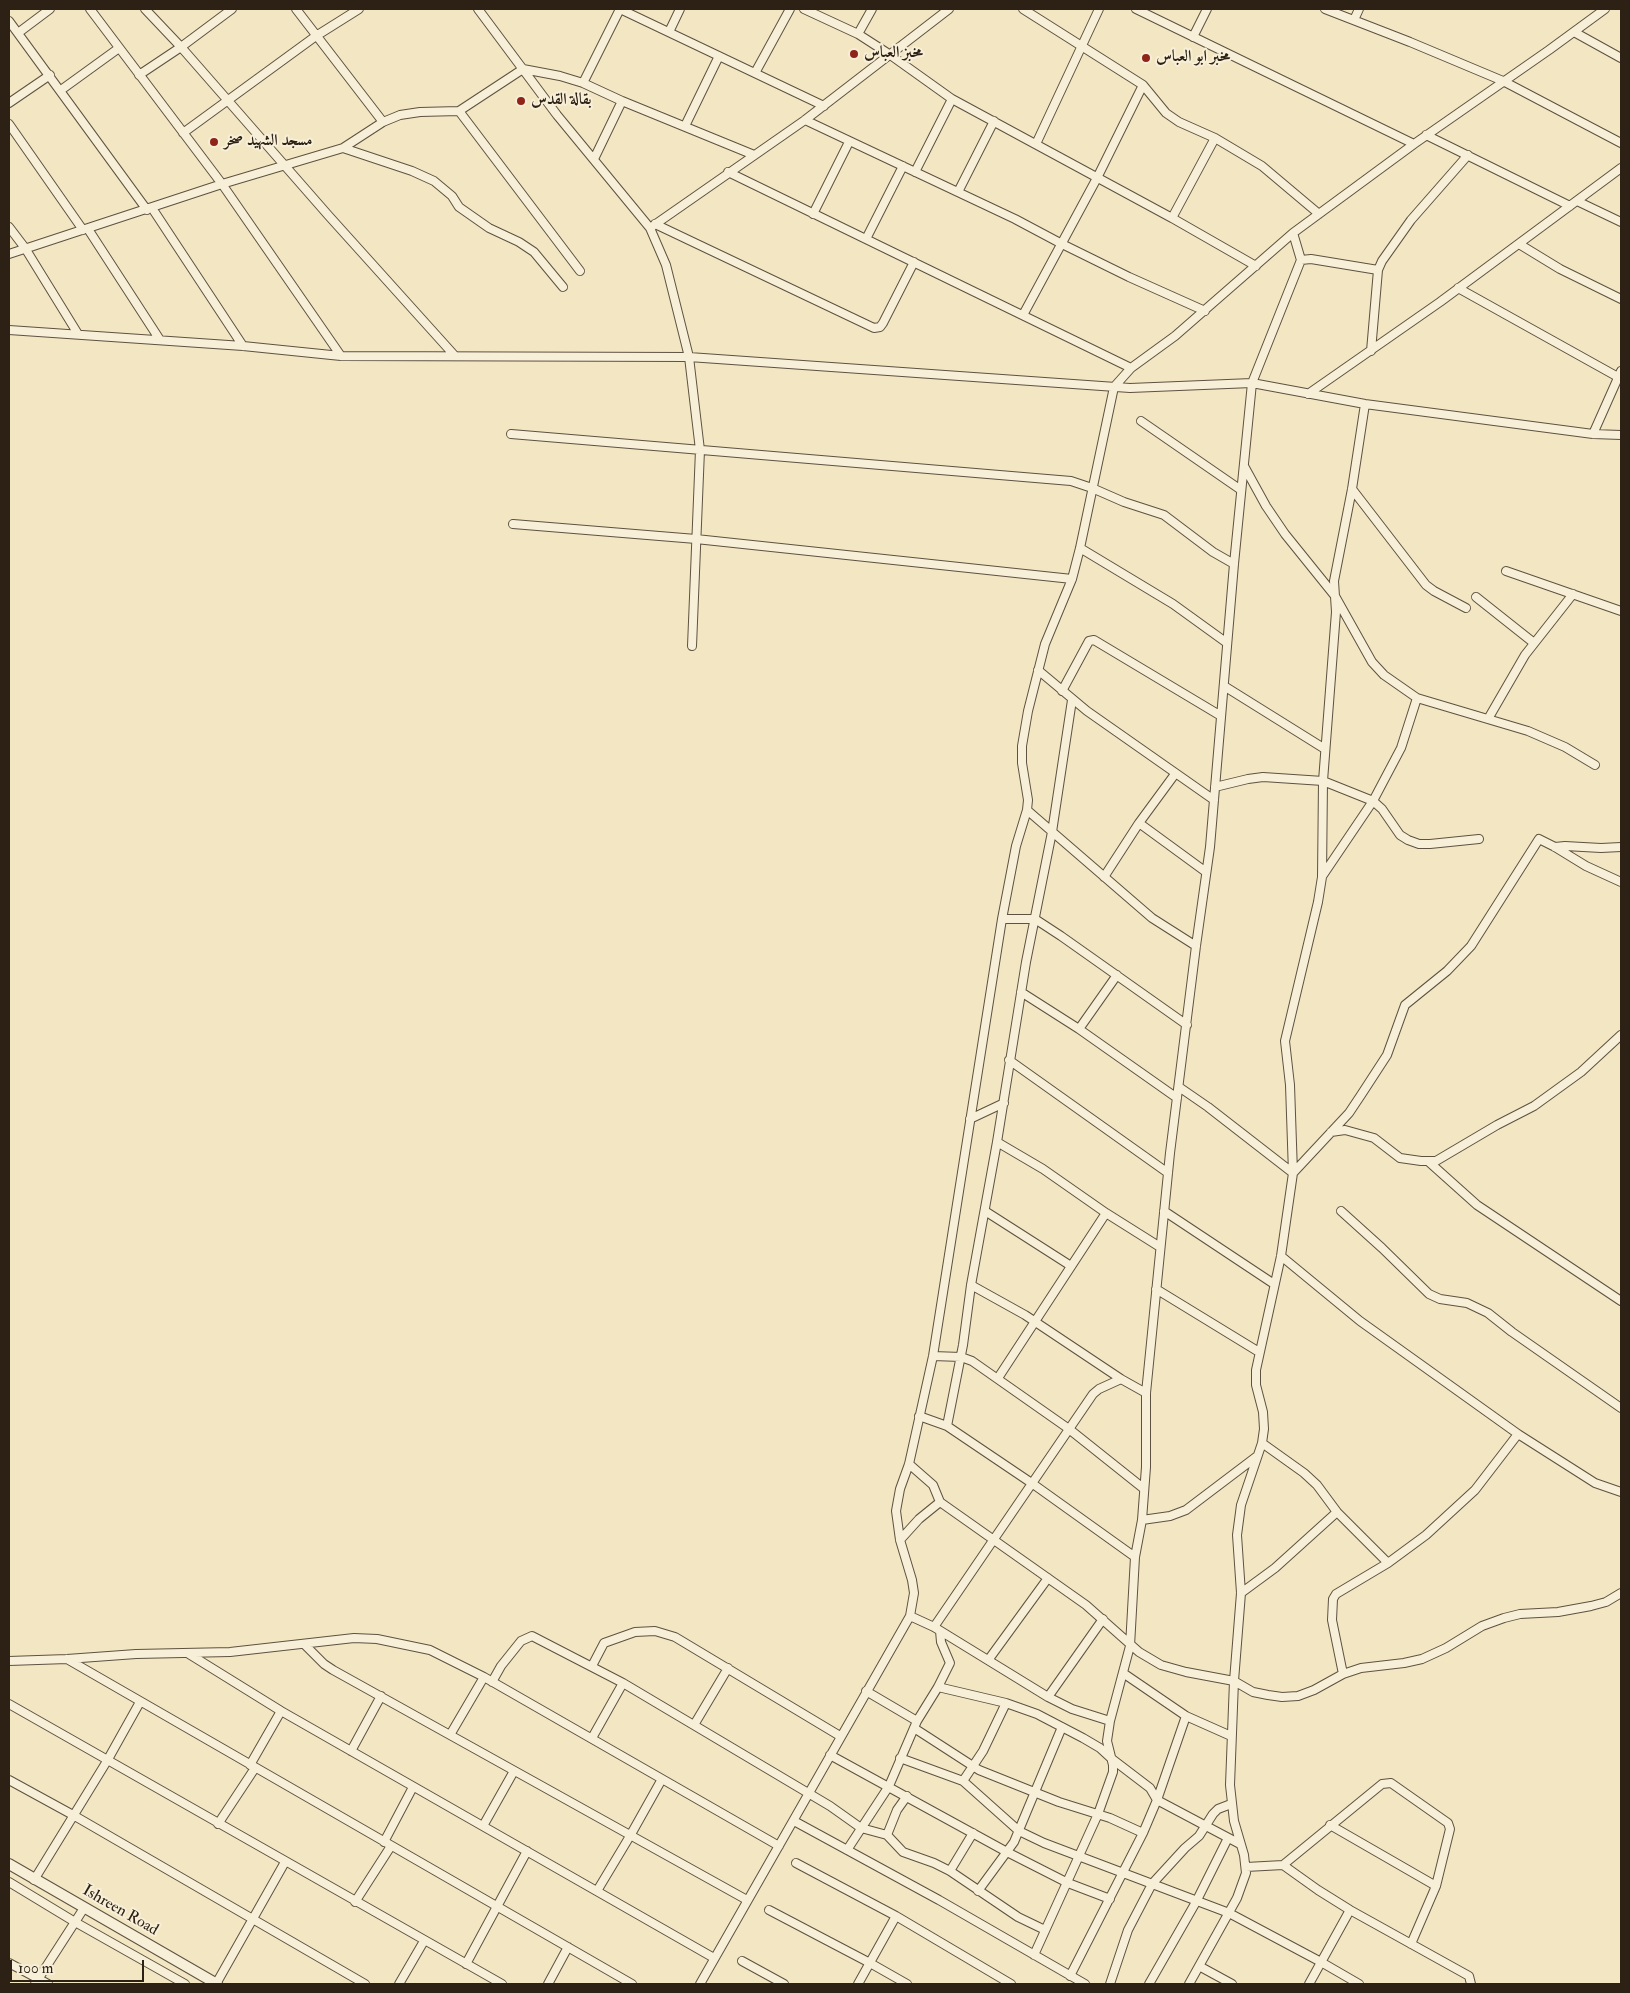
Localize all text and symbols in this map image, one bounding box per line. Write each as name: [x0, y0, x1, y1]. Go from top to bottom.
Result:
place label: مخبز العباس: [864, 44, 923, 64]
marker: مخبز العباس: [848, 48, 860, 60]
place label: مخبر ابو العباس: [1156, 48, 1230, 68]
marker: مخبر ابو العباس: [1140, 52, 1152, 64]
place label: بقالة القدس: [531, 91, 592, 111]
marker: بقالة القدس: [515, 95, 527, 107]
place label: مسجد الشهيد صخر: [224, 132, 313, 152]
marker: مسجد الشهيد صخر: [208, 136, 220, 148]
street label: Ishreen Road: [79, 1882, 161, 1940]
scale bar: [12, 1950, 146, 1982]
text: 100 m: [18, 1959, 53, 1978]

